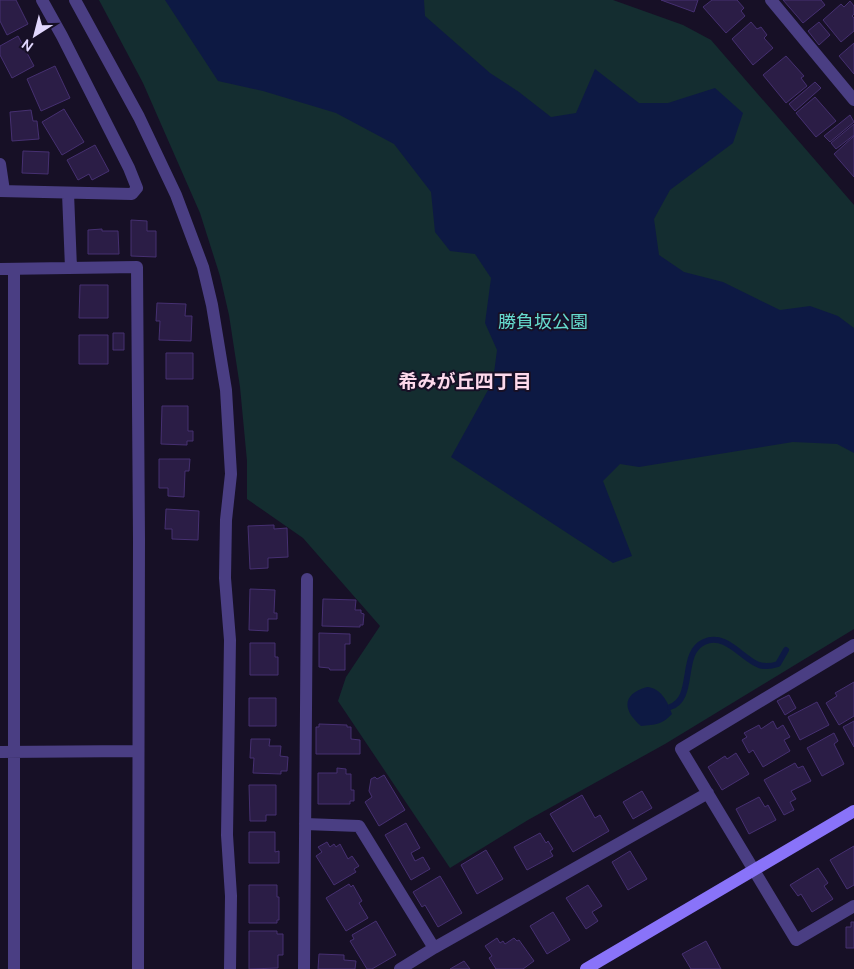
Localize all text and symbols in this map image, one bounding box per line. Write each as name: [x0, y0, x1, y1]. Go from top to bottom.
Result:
north arrow: [10, 10, 60, 60]
text: N: [18, 36, 36, 55]
park label: 勝負坂公園: [498, 311, 588, 331]
district label: 希みが丘四丁目: [398, 370, 532, 392]

